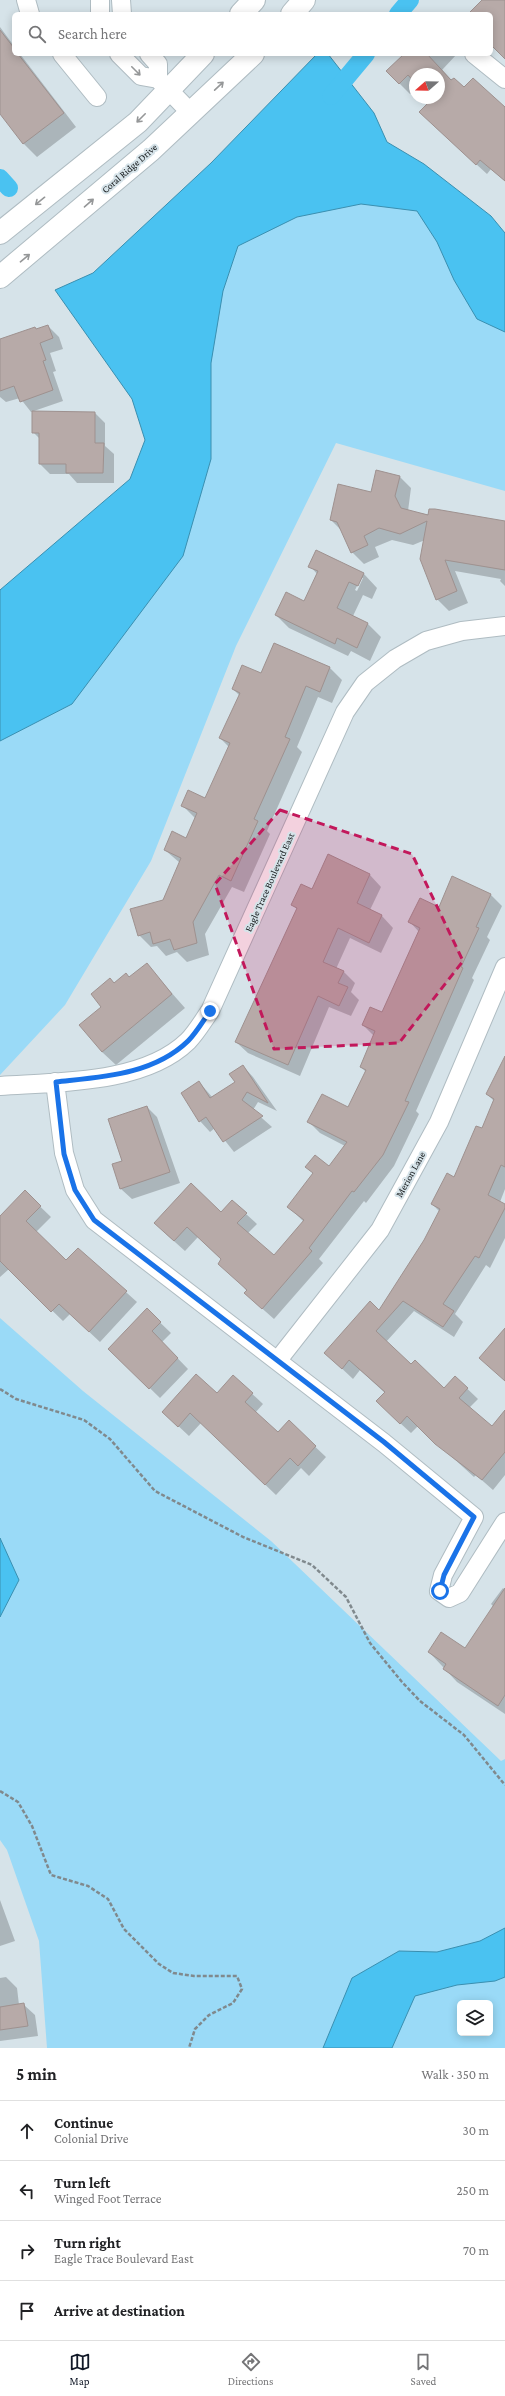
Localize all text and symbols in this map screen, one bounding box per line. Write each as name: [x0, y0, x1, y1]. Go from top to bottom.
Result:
search box: [12, 12, 493, 56]
icon: search: [26, 23, 48, 45]
text: Search here: [58, 26, 127, 42]
one-way arrow: [131, 66, 141, 76]
north arrow: [409, 68, 445, 104]
one-way arrow: [214, 81, 224, 91]
one-way arrow: [136, 113, 146, 123]
street label: Coral Ridge Drive: [99, 141, 160, 195]
one-way arrow: [35, 196, 46, 205]
one-way arrow: [84, 199, 94, 208]
one-way arrow: [20, 253, 30, 263]
street label: Eagle Trace Boulevard East: [243, 830, 297, 933]
route end: [201, 1002, 219, 1020]
street label: Merion Lane: [393, 1149, 428, 1199]
route start: [431, 1582, 449, 1600]
map controls: [457, 2000, 493, 2036]
button: layers: [457, 2000, 493, 2036]
text: 5 min: [16, 2065, 57, 2084]
text: Walk · 350 m: [421, 2067, 489, 2082]
text: Continue: [54, 2115, 113, 2131]
icon: ahead: [16, 2120, 38, 2142]
text: 30 m: [463, 2123, 489, 2138]
text: Colonial Drive: [54, 2131, 128, 2146]
text: Turn left: [54, 2175, 110, 2191]
icon: left: [16, 2180, 38, 2202]
text: 250 m: [456, 2183, 489, 2198]
text: Winged Foot Terrace: [54, 2191, 161, 2206]
text: Turn right: [54, 2235, 121, 2251]
icon: right: [16, 2240, 38, 2262]
text: 70 m: [463, 2243, 489, 2258]
text: Eagle Trace Boulevard East: [54, 2251, 193, 2266]
icon: arrive: [16, 2300, 38, 2322]
text: Arrive at destination: [54, 2303, 185, 2319]
tab: Map: [69, 2351, 91, 2387]
tab: Directions: [228, 2351, 273, 2387]
tab: Saved: [411, 2351, 436, 2387]

